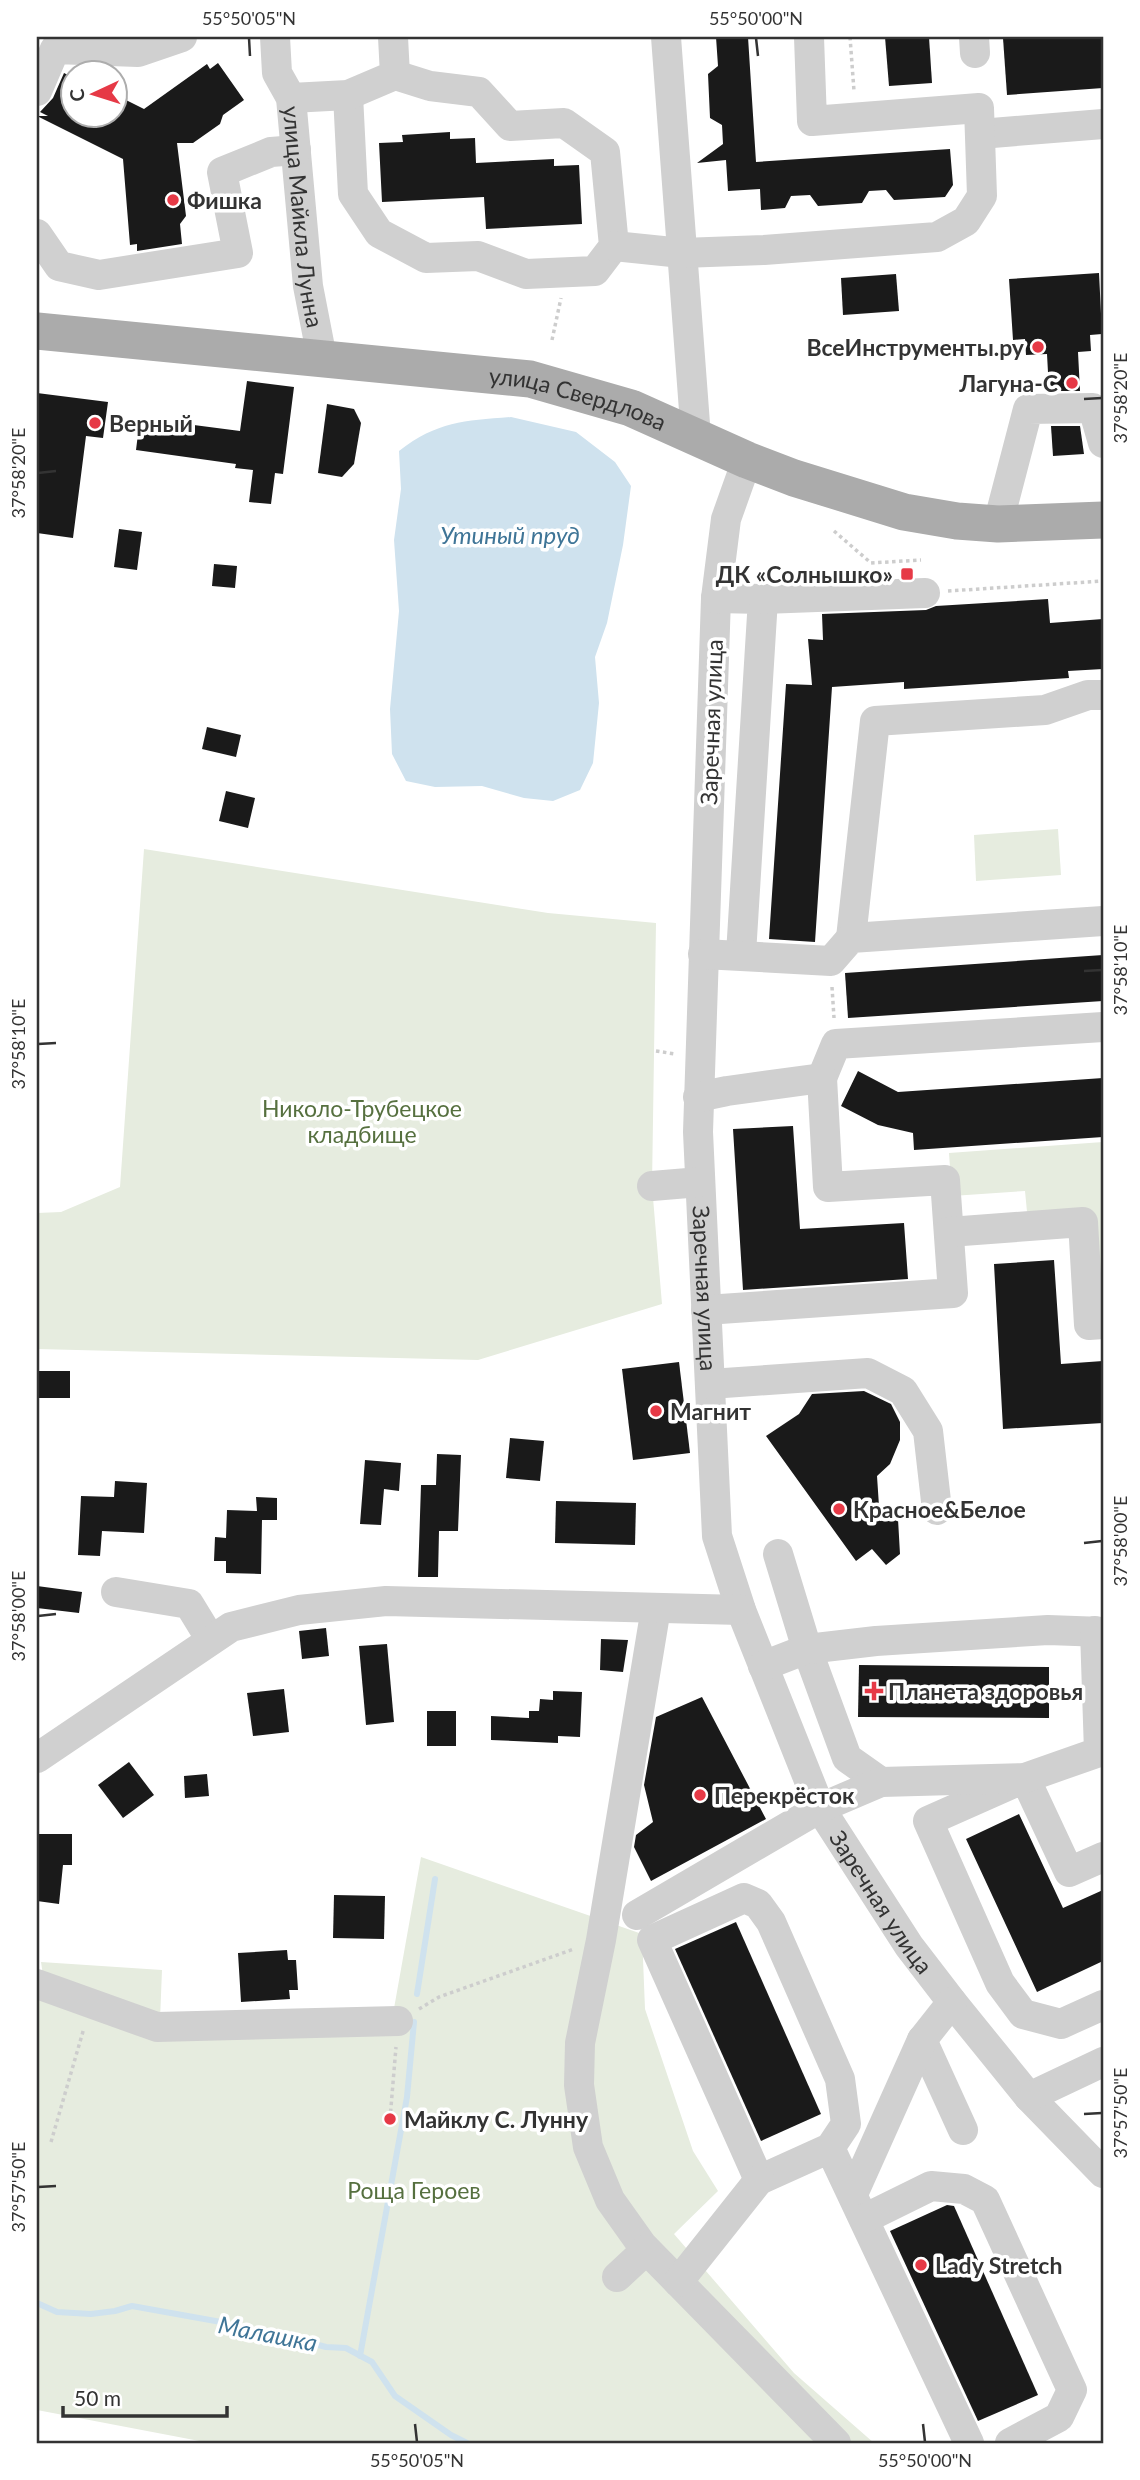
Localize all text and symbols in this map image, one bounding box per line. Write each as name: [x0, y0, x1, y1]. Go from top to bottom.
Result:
text: 55°50'05"N: [202, 7, 296, 29]
text: 55°50'00"N: [709, 7, 803, 29]
north arrow: [60, 60, 130, 130]
text: С: [65, 88, 88, 102]
street label: улица Майкла Лунна: [278, 105, 330, 330]
place label: Фишка: [187, 186, 262, 214]
marker: Фишка: [165, 192, 181, 208]
place label: ВсеИнструменты.ру: [806, 333, 1025, 361]
marker: ВсеИнструменты.ру: [1030, 339, 1046, 355]
text: 37°58'20"E: [1109, 353, 1131, 443]
street label: улица Свердлова: [488, 361, 671, 436]
place label: Лагуна-С: [958, 369, 1058, 397]
marker: Лагуна-С: [1064, 375, 1080, 391]
place label: Верный: [109, 409, 193, 437]
marker: Верный: [87, 415, 103, 431]
text: 37°58'20"E: [7, 428, 29, 518]
water label: Утиный пруд: [440, 520, 580, 549]
place label: ДК «Солнышко»: [716, 560, 893, 588]
marker: ДК «Солнышко»: [899, 566, 915, 582]
street label: Заречная улица: [694, 639, 728, 805]
text: 37°58'10"E: [1109, 925, 1131, 1015]
text: 37°58'10"E: [7, 999, 29, 1089]
park label: Николо-Трубецкое кладбище: [262, 1094, 462, 1148]
street label: Заречная улица: [687, 1205, 723, 1372]
place label: Магнит: [670, 1397, 751, 1425]
marker: Магнит: [648, 1403, 664, 1419]
place label: Красное&Белое: [853, 1495, 1026, 1523]
text: 37°58'00"E: [1109, 1496, 1131, 1586]
marker: Красное&Белое: [831, 1501, 847, 1517]
text: 37°58'00"E: [7, 1571, 29, 1661]
place label: Планета здоровья: [888, 1677, 1083, 1705]
marker: Планета здоровья: [866, 1683, 882, 1699]
place label: Перекрёсток: [714, 1781, 855, 1809]
marker: Перекрёсток: [692, 1787, 708, 1803]
street label: Заречная улица: [824, 1825, 939, 1979]
text: 37°57'50"E: [1109, 2068, 1131, 2158]
place label: Майклу С. Лунну: [404, 2105, 589, 2133]
marker: Майклу С. Лунну: [382, 2111, 398, 2127]
text: 37°57'50"E: [7, 2142, 29, 2232]
park label: Роща Героев: [347, 2176, 481, 2204]
place label: Lady Stretch: [935, 2251, 1062, 2279]
marker: Lady Stretch: [913, 2257, 929, 2273]
water label: Малашка: [216, 2309, 320, 2357]
scale bar: [63, 2375, 228, 2419]
text: 50 m: [74, 2385, 121, 2410]
text: 55°50'05"N: [370, 2449, 464, 2471]
text: 55°50'00"N: [878, 2449, 972, 2471]

